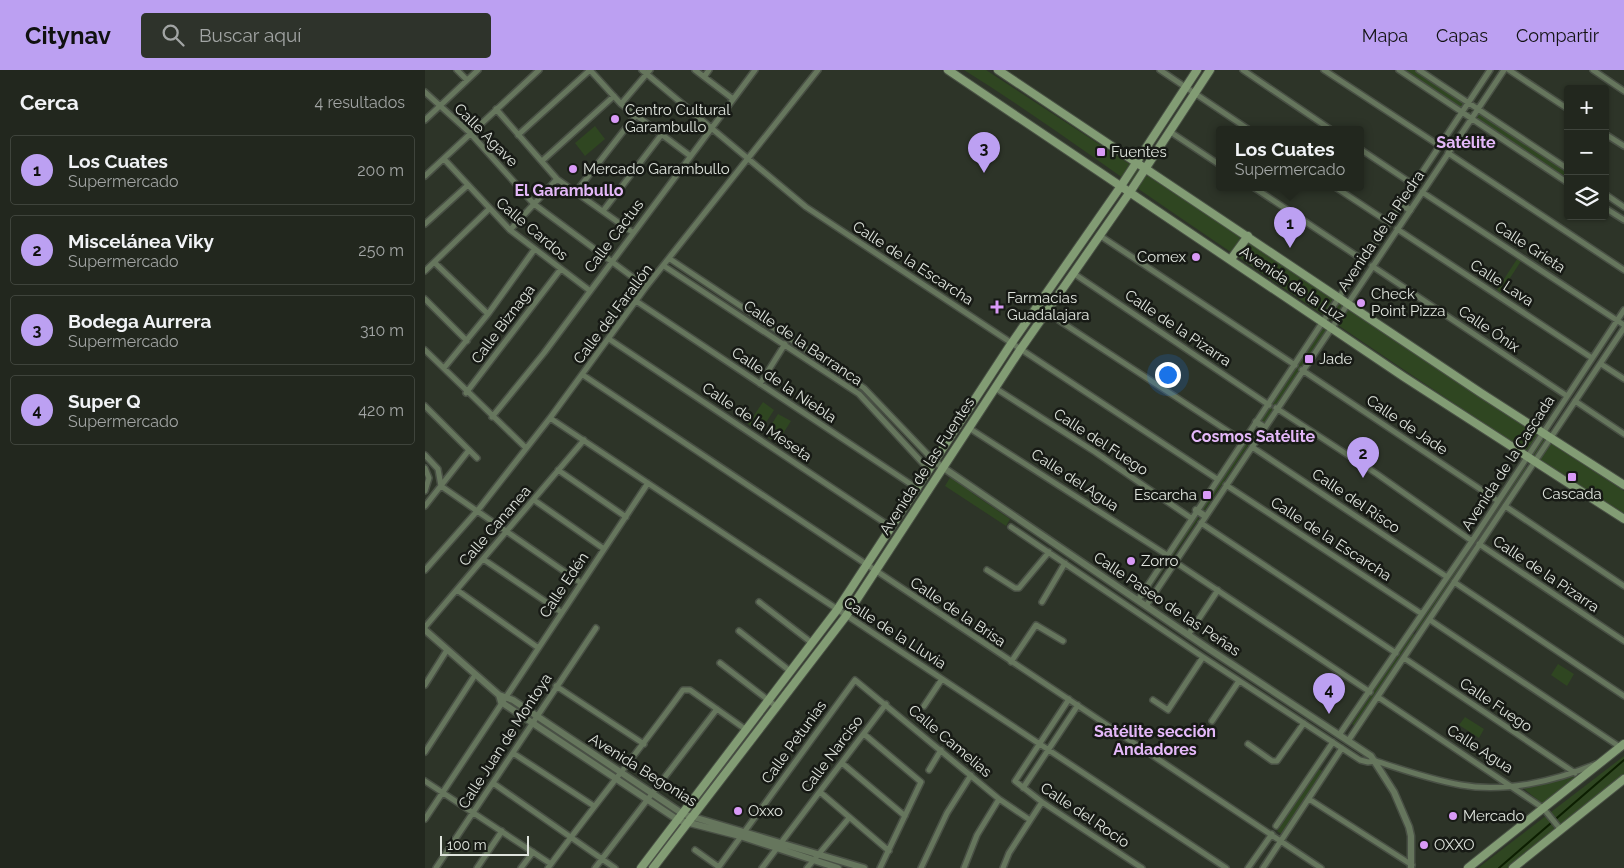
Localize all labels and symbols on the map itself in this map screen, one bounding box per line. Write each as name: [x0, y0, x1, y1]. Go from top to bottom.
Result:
street label: Calle Agave: [450, 99, 522, 171]
place label: Centro Cultural Garambullo: [625, 101, 731, 136]
marker: Centro Cultural Garambullo: [609, 113, 621, 125]
pin: 3: [968, 132, 1000, 173]
district label: Satélite: [1436, 133, 1496, 152]
place label: Fuentes: [1111, 143, 1167, 161]
marker: Fuentes: [1095, 146, 1107, 158]
place label: Mercado Garambullo: [583, 160, 730, 178]
marker: Mercado Garambullo: [567, 163, 579, 175]
street label: Avenida de la Piedra: [1334, 167, 1428, 295]
district label: El Garambullo: [515, 181, 624, 200]
street label: Calle Cardos: [492, 194, 572, 264]
street label: Calle Cactus: [581, 196, 647, 276]
pin: 1: [1274, 207, 1306, 248]
street label: Calle de la Escarcha: [849, 217, 977, 309]
street label: Calle Grieta: [1491, 218, 1569, 276]
street label: Avenida de la Luz: [1236, 242, 1348, 326]
place label: Comex: [1137, 248, 1186, 266]
marker: Comex: [1190, 251, 1202, 263]
street label: Calle Lava: [1467, 256, 1537, 310]
street label: Calle del Farallón: [570, 261, 656, 367]
street label: Calle Biznaga: [467, 281, 539, 367]
place label: Check Point Pizza: [1371, 285, 1445, 320]
street label: Calle de la Pizarra: [1122, 286, 1234, 370]
place label: Farmacias Guadalajara: [1007, 289, 1090, 324]
street label: Calle de la Barranca: [740, 297, 866, 389]
marker: Check Point Pizza: [1355, 297, 1367, 309]
marker: Farmacias Guadalajara: [991, 301, 1003, 313]
street label: Calle Ónix: [1455, 302, 1523, 356]
street label: Calle de la Niebla: [728, 343, 840, 427]
place label: Jade: [1319, 350, 1353, 368]
marker: Jade: [1303, 353, 1315, 365]
your location: [1155, 362, 1181, 388]
street label: Calle de la Meseta: [699, 379, 815, 465]
street label: Calle de Jade: [1363, 391, 1451, 459]
street label: Avenida de la Cascada: [1458, 392, 1558, 534]
street label: Avenida de las Fuentes: [876, 394, 978, 538]
street label: Calle del Fuego: [1050, 405, 1152, 479]
district label: Cosmos Satélite: [1191, 427, 1315, 446]
pin: 2: [1347, 437, 1379, 478]
street label: Calle del Agua: [1028, 445, 1122, 515]
street label: Calle del Risco: [1309, 465, 1403, 537]
marker: Cascada: [1566, 471, 1578, 483]
street label: Calle Cananea: [455, 482, 535, 570]
place label: Cascada: [1542, 485, 1602, 503]
place label: Escarcha: [1134, 486, 1197, 504]
marker: Escarcha: [1201, 489, 1213, 501]
street label: Calle de la Escarcha: [1267, 493, 1395, 585]
street label: Calle de la Pizarra: [1490, 532, 1602, 616]
street label: Calle Paseo de las Peñas: [1090, 548, 1244, 660]
street label: Calle Edén: [536, 549, 592, 621]
place label: Zorro: [1141, 552, 1178, 570]
marker: Zorro: [1125, 555, 1137, 567]
street label: Calle de la Brisa: [907, 573, 1009, 651]
street label: Calle de la Lluvia: [840, 593, 950, 673]
street label: Calle Juan de Montoya: [454, 670, 556, 812]
pin: 4: [1313, 673, 1345, 714]
street label: Calle Fuego: [1456, 674, 1536, 736]
street label: Calle Petunias: [758, 697, 830, 787]
street label: Calle Camelias: [905, 701, 995, 781]
street label: Calle Narciso: [797, 712, 867, 796]
street label: Calle Agua: [1444, 721, 1516, 777]
district label: Satélite sección Andadores: [1094, 722, 1216, 759]
street label: Avenida Begonias: [586, 730, 700, 810]
street label: Calle del Rocío: [1037, 779, 1133, 852]
place label: Oxxo: [748, 802, 783, 820]
marker: Oxxo: [732, 805, 744, 817]
place label: Mercado: [1463, 807, 1525, 825]
marker: Mercado: [1447, 810, 1459, 822]
scale bar: [440, 833, 529, 856]
place label: OXXO: [1434, 836, 1474, 854]
marker: OXXO: [1418, 839, 1430, 851]

